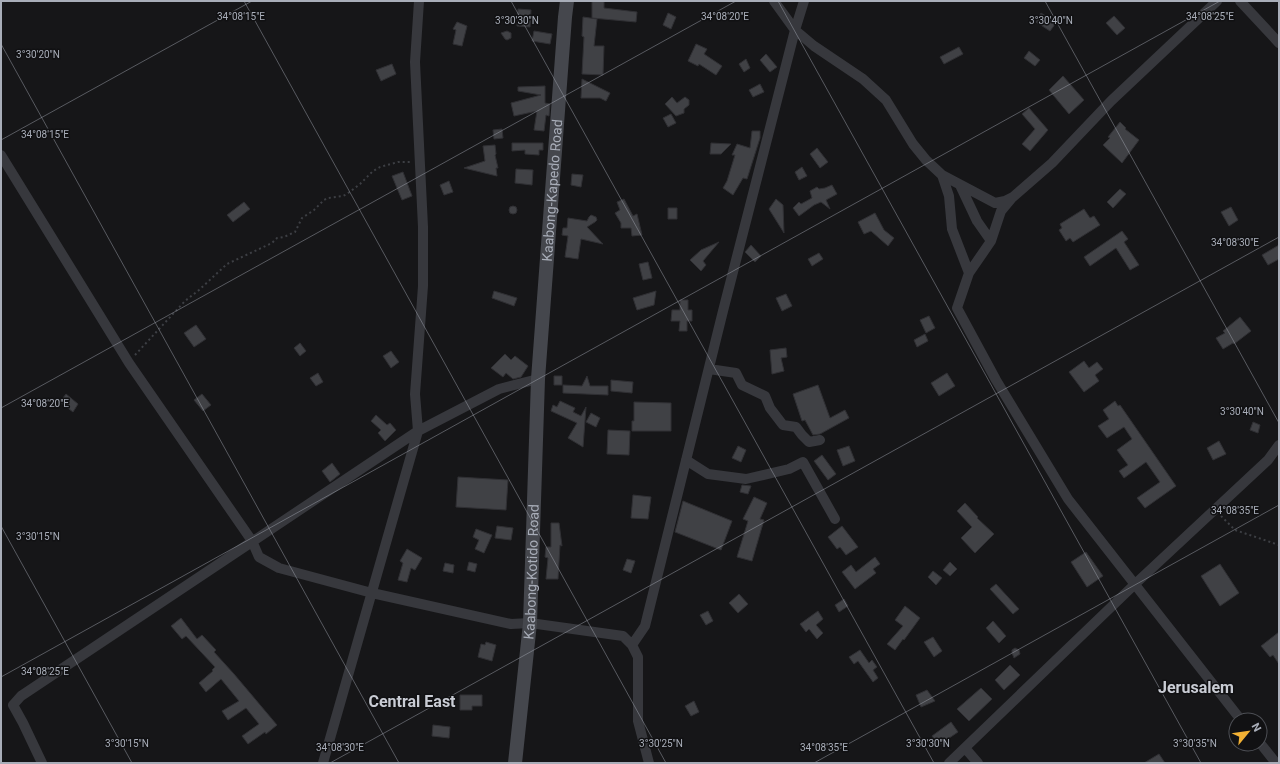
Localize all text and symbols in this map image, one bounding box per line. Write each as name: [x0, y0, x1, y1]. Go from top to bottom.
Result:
text: 34°08'15"E: [217, 11, 265, 22]
text: 34°08'20"E: [701, 11, 749, 22]
text: 34°08'25"E: [1186, 11, 1234, 22]
text: 3°30'30"N: [495, 15, 539, 26]
text: 3°30'40"N: [1029, 15, 1073, 26]
text: 3°30'20"N: [16, 49, 60, 60]
street label: Kaabong-Kapedo Road: [539, 119, 565, 262]
text: 34°08'15"E: [21, 129, 69, 140]
text: 34°08'30"E: [1211, 237, 1259, 248]
text: 34°08'20"E: [21, 398, 69, 409]
text: 3°30'40"N: [1220, 406, 1264, 417]
street label: Kaabong-Kotido Road: [520, 504, 542, 640]
text: 34°08'35"E: [1211, 505, 1259, 516]
text: 3°30'15"N: [16, 531, 60, 542]
text: 34°08'25"E: [21, 666, 69, 677]
district label: Jerusalem: [1158, 678, 1234, 697]
district label: Central East: [368, 692, 456, 711]
north arrow: [1228, 712, 1268, 752]
text: N: [1249, 721, 1264, 734]
text: 3°30'15"N: [105, 738, 149, 749]
text: 3°30'25"N: [639, 738, 683, 749]
text: 3°30'30"N: [906, 738, 950, 749]
text: 3°30'35"N: [1173, 738, 1217, 749]
text: 34°08'30"E: [316, 742, 364, 753]
text: 34°08'35"E: [800, 742, 848, 753]

